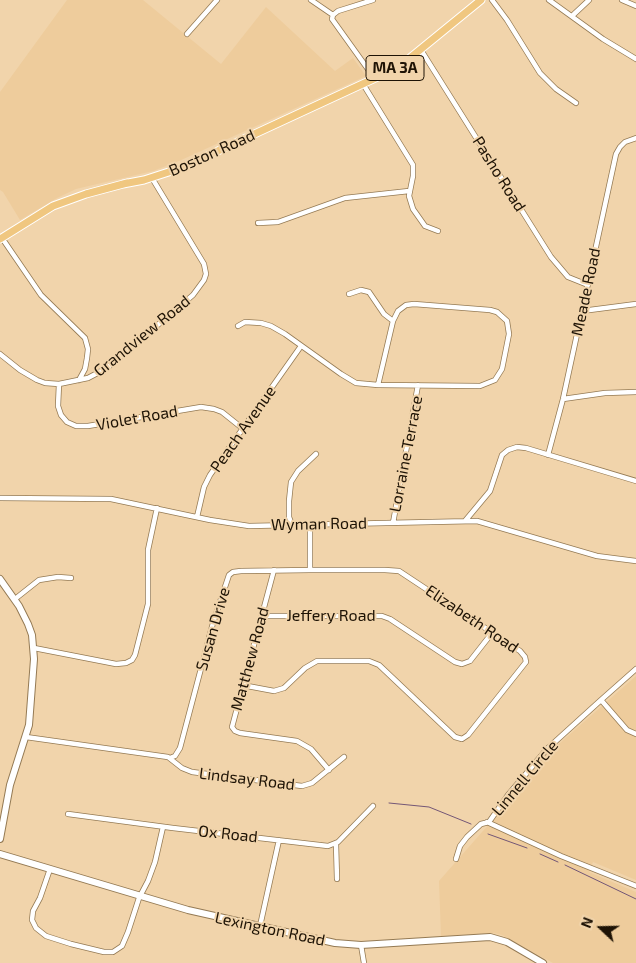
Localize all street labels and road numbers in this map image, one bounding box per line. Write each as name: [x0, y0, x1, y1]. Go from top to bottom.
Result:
road number: MA 3A: [366, 56, 424, 80]
street label: Boston Road: [166, 126, 258, 180]
street label: Pasho Road: [468, 133, 530, 215]
street label: Meade Road: [567, 246, 605, 338]
street label: Grandview Road: [90, 291, 194, 381]
street label: Peach Avenue: [206, 382, 280, 476]
street label: Lorraine Terrace: [385, 394, 427, 514]
street label: Violet Road: [95, 401, 179, 435]
street label: Wyman Road: [271, 514, 367, 534]
street label: Elizabeth Road: [422, 581, 522, 657]
street label: Susan Drive: [192, 585, 234, 673]
street label: Matthew Road: [227, 605, 273, 713]
street label: Jeffery Road: [286, 606, 376, 626]
street label: Linnell Circle: [488, 736, 562, 820]
street label: Lindsay Road: [198, 764, 296, 794]
street label: Ox Road: [197, 821, 259, 847]
street label: Lexington Road: [213, 908, 327, 950]

